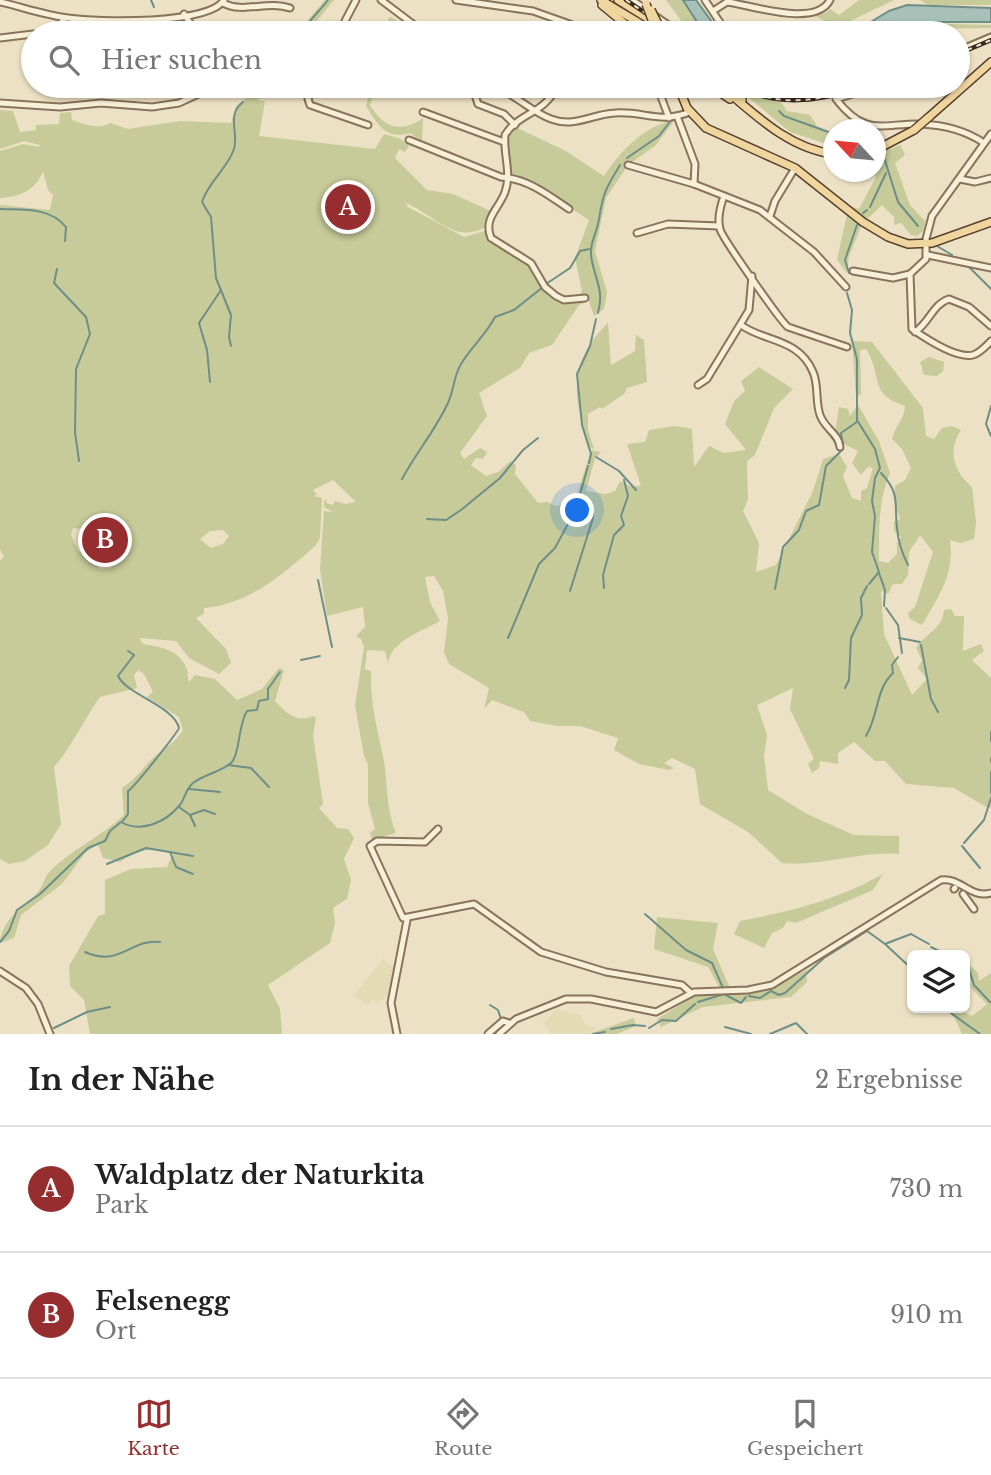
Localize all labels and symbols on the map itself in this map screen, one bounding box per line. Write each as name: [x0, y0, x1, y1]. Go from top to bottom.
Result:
north arrow: [823, 119, 886, 182]
pin: A: [325, 181, 371, 233]
your location: [560, 493, 594, 527]
pin: B: [82, 514, 128, 566]

